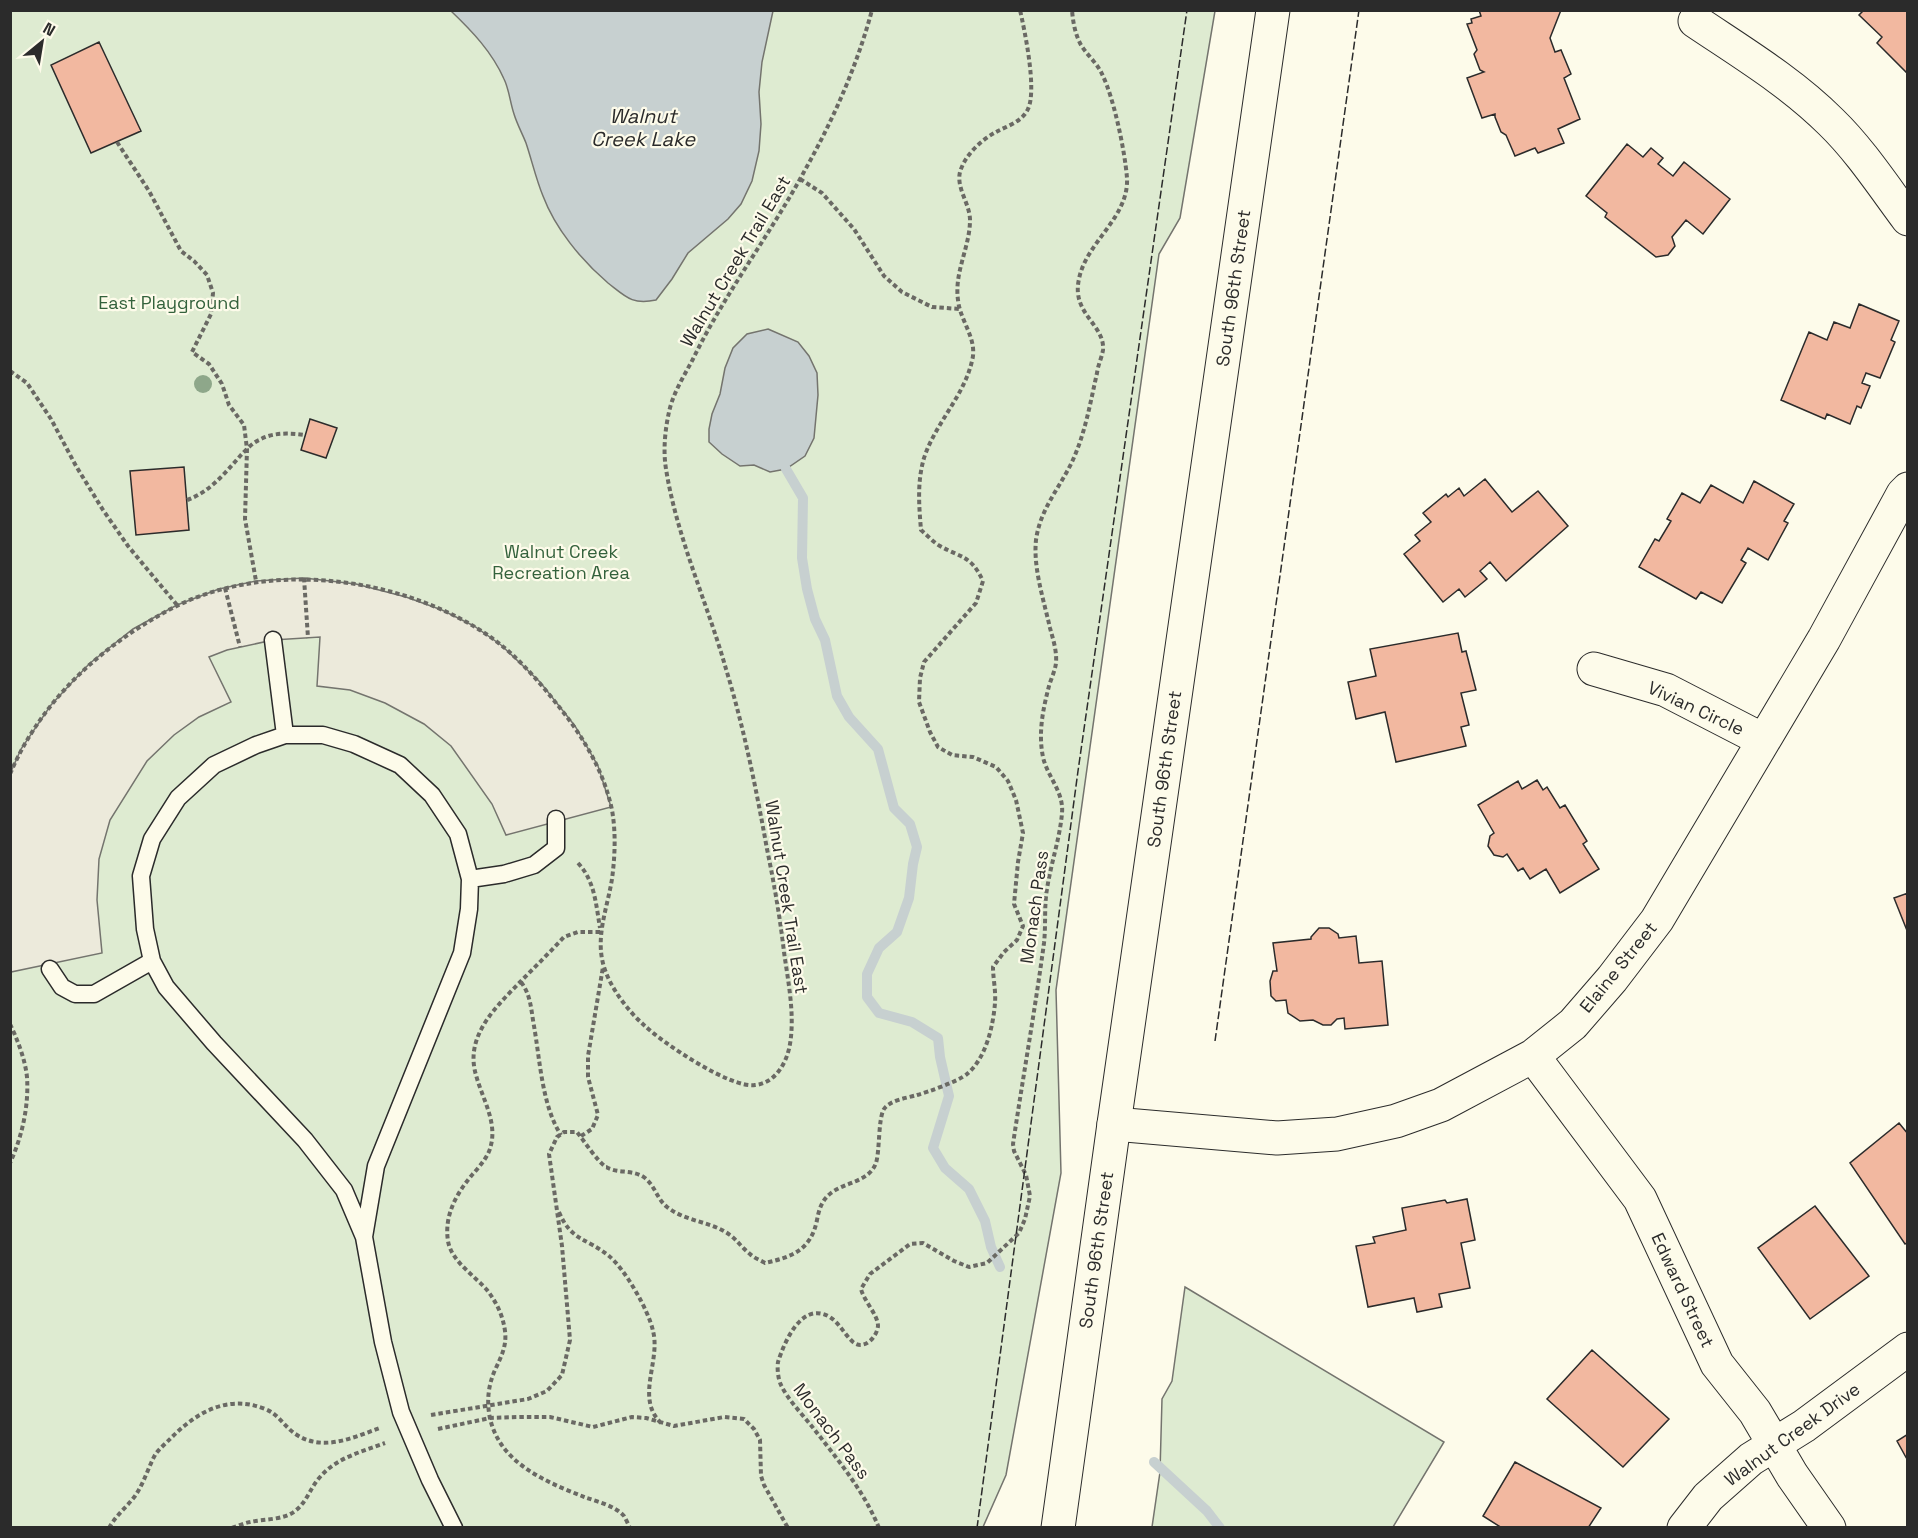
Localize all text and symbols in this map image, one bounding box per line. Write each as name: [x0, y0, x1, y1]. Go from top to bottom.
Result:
north arrow: [12, 12, 72, 72]
text: N: [39, 18, 59, 41]
water label: Walnut Creek Lake: [591, 103, 696, 152]
street label: Walnut Creek Trail East: [675, 171, 795, 351]
street label: South 96th Street: [1211, 208, 1255, 368]
park label: East Playground: [98, 291, 240, 314]
park label: Walnut Creek Recreation Area: [492, 540, 630, 584]
street label: Vivian Circle: [1644, 676, 1748, 740]
street label: South 96th Street: [1142, 689, 1186, 849]
street label: Walnut Creek Trail East: [760, 799, 814, 995]
street label: Monach Pass: [1015, 849, 1053, 965]
street label: Elaine Street: [1574, 917, 1662, 1017]
street label: South 96th Street: [1074, 1170, 1118, 1330]
street label: Edward Street: [1646, 1229, 1720, 1351]
street label: Walnut Creek Drive: [1720, 1377, 1864, 1491]
street label: Monach Pass: [788, 1379, 876, 1483]

